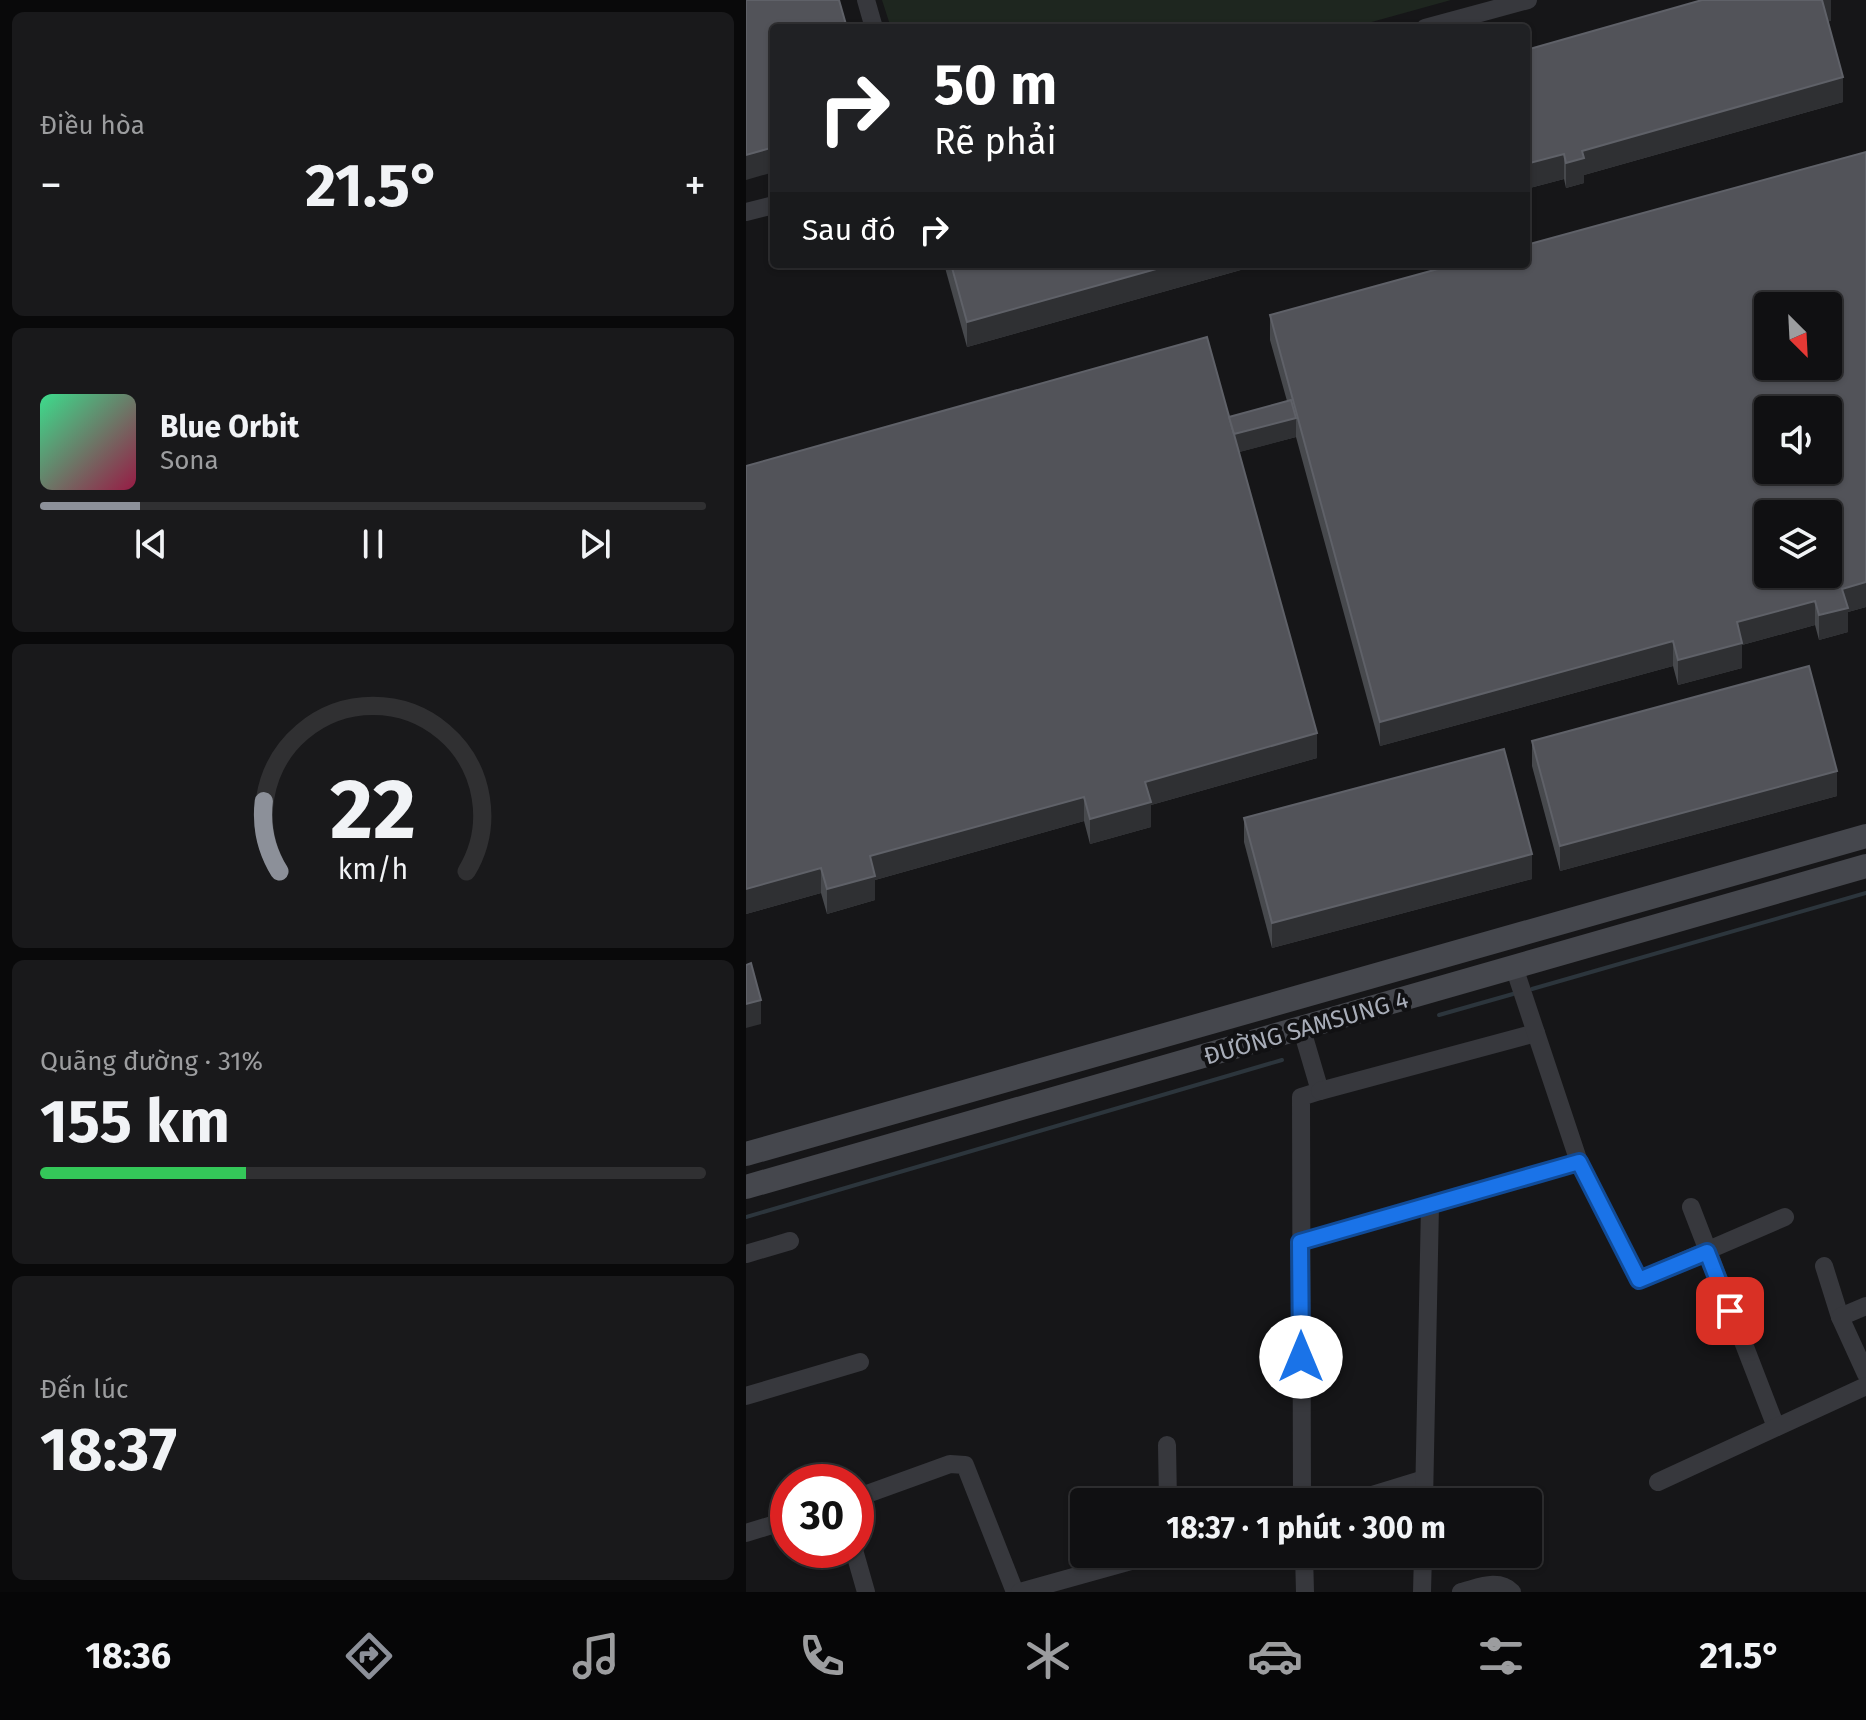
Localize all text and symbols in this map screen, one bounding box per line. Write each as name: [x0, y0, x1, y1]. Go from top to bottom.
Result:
text: 50 m: [934, 52, 1057, 119]
icon: right: [802, 56, 906, 160]
text: Điều hòa: [40, 110, 145, 141]
text: Rẽ phải: [934, 120, 1057, 164]
text: 21.5°: [305, 150, 441, 222]
text: −: [40, 159, 62, 212]
text: +: [684, 159, 706, 212]
icon: right: [912, 208, 956, 252]
text: Sau đó: [802, 212, 896, 248]
north arrow: [1754, 292, 1842, 380]
map controls: [1754, 292, 1842, 588]
button: sound: [1754, 396, 1842, 484]
text: Blue Orbit: [160, 409, 299, 445]
text: Sona: [160, 445, 219, 476]
button: layers: [1754, 500, 1842, 588]
icon: previous: [129, 522, 173, 566]
icon: pause: [351, 522, 395, 566]
icon: next: [573, 522, 617, 566]
text: 22: [330, 760, 416, 860]
text: km/h: [338, 852, 408, 887]
street label: ĐƯỜNG SAMSUNG 4: [1200, 984, 1412, 1071]
text: Quãng đường · 31%: [40, 1046, 263, 1077]
text: 155 km: [40, 1086, 230, 1158]
pin: [1696, 1277, 1764, 1345]
icon: arrive: [1708, 1289, 1752, 1333]
position arrow: [1259, 1315, 1343, 1399]
text: Đến lúc: [40, 1374, 129, 1405]
text: 18:37: [40, 1414, 177, 1486]
speed limit sign: 30: [770, 1464, 874, 1568]
text: 18:37 · 1 phút · 300 m: [1166, 1510, 1446, 1546]
icon: directions: [341, 1628, 397, 1684]
icon: music: [568, 1628, 624, 1684]
icon: phone: [794, 1628, 850, 1684]
icon: climate: [1020, 1628, 1076, 1684]
icon: car: [1247, 1628, 1303, 1684]
icon: filters: [1473, 1628, 1529, 1684]
text: 18:36: [85, 1634, 171, 1678]
text: 21.5°: [1700, 1634, 1781, 1678]

